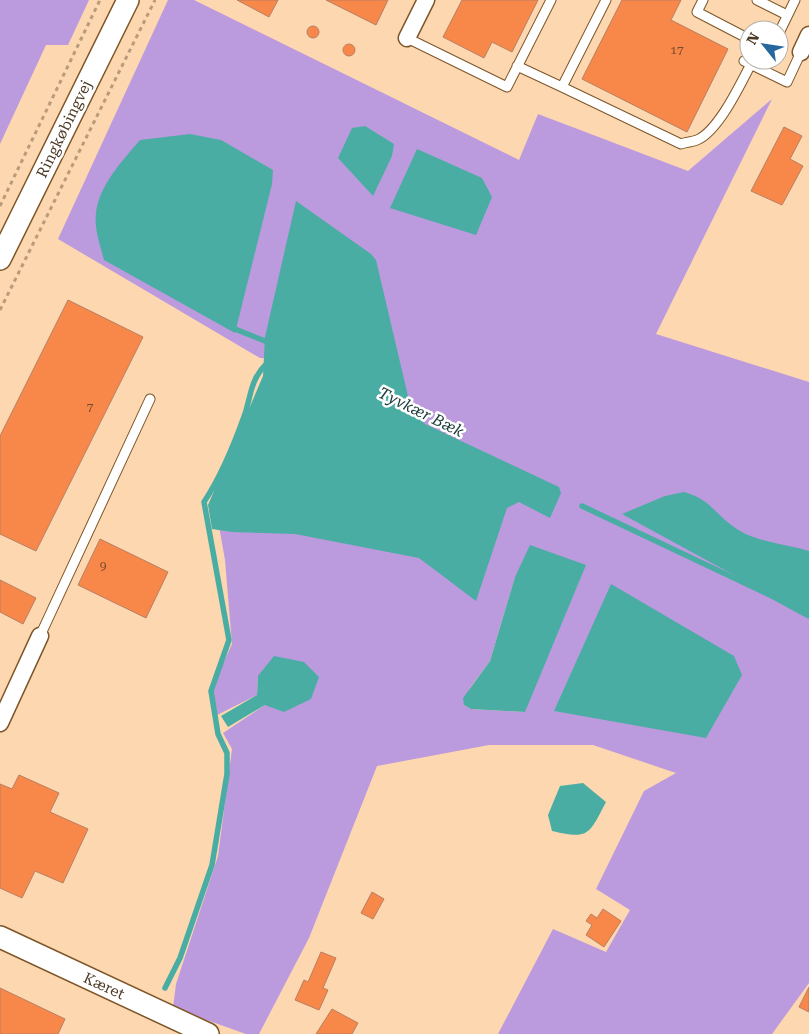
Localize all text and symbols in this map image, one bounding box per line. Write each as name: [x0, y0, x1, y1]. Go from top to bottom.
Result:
north arrow: [739, 20, 789, 70]
text: N: [743, 30, 762, 47]
house number: 17: [670, 43, 684, 57]
street label: Ringkøbingvej: [33, 77, 95, 181]
water label: Tyvkær Bæk: [375, 383, 467, 441]
house number: 7: [87, 400, 94, 414]
house number: 9: [100, 559, 107, 573]
street label: Kæret: [81, 969, 128, 1003]

